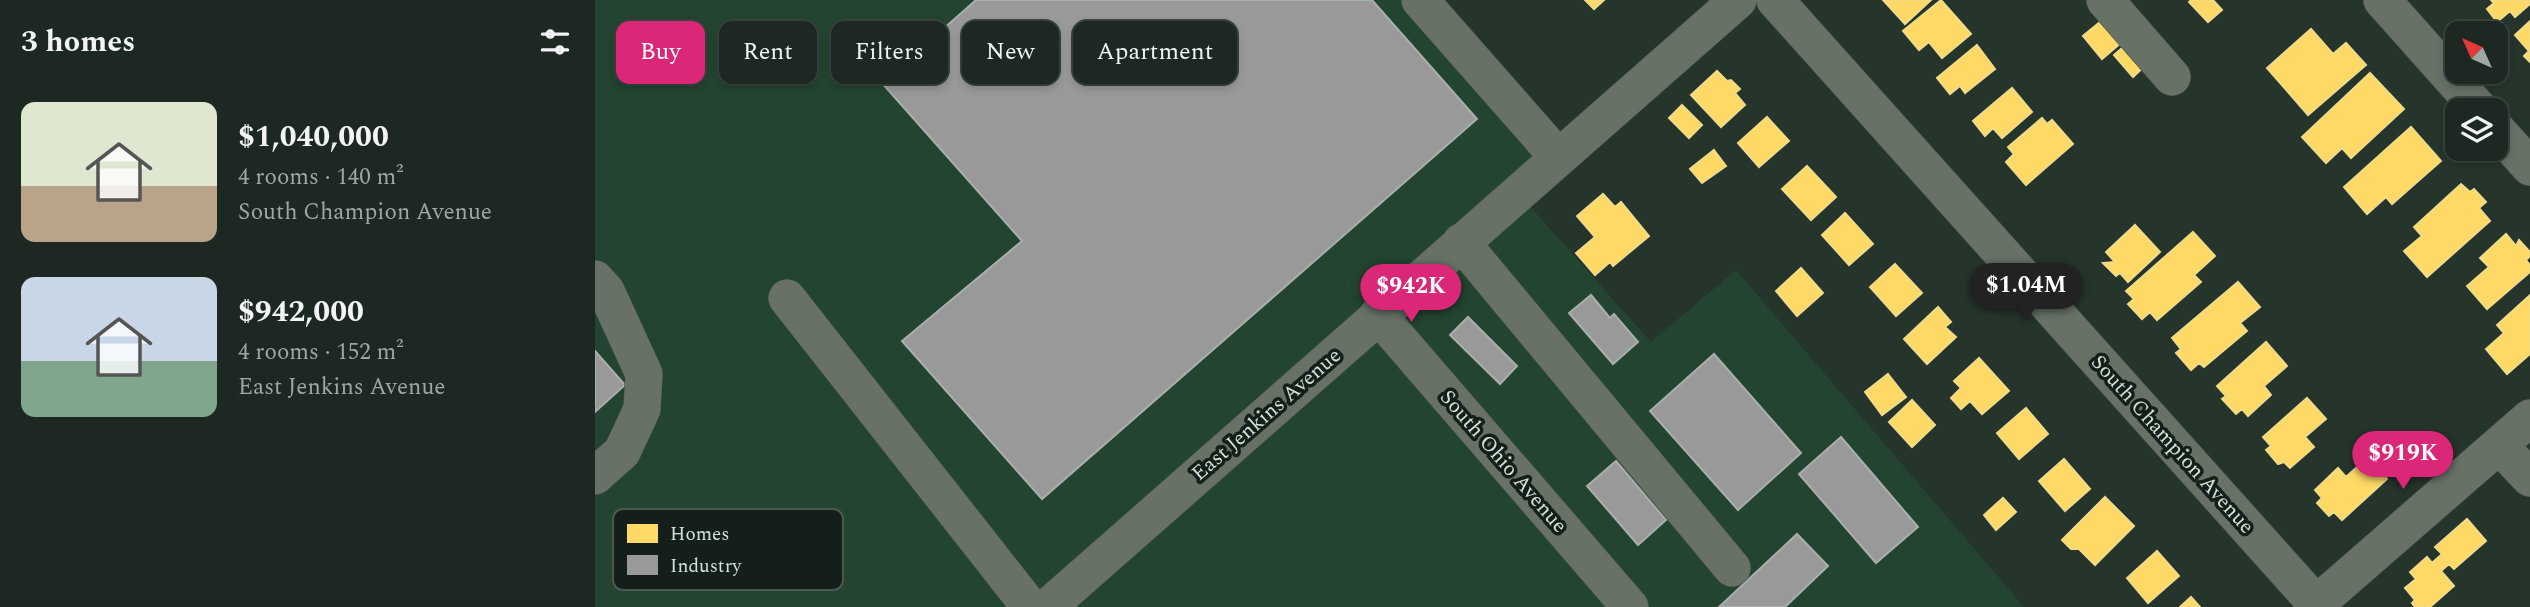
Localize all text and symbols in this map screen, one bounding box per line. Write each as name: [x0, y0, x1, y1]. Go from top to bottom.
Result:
text: 3 homes: [21, 19, 135, 65]
chip: Buy: [616, 21, 705, 84]
chip: Rent: [719, 21, 817, 84]
chip: Filters: [831, 21, 948, 84]
chip: New: [962, 21, 1059, 84]
chip: Apartment: [1073, 21, 1237, 84]
north arrow: [2445, 21, 2508, 84]
map controls: [2445, 21, 2508, 161]
icon: filters: [536, 23, 574, 61]
button: layers: [2445, 98, 2508, 161]
text: $1,040,000: [238, 114, 389, 160]
icon: home: [77, 130, 161, 214]
text: 4 rooms · 140 m²: [238, 160, 404, 195]
text: South Champion Avenue: [238, 195, 492, 230]
pin: $942K: [1362, 264, 1460, 324]
pin: $1.04M: [1969, 264, 2083, 323]
text: $1.04M: [1986, 268, 2066, 303]
text: $942K: [1376, 269, 1446, 304]
text: $942,000: [238, 289, 364, 335]
icon: home: [77, 305, 161, 389]
text: 4 rooms · 152 m²: [238, 335, 404, 370]
street label: East Jenkins Avenue: [1185, 341, 1349, 489]
street label: South Champion Avenue: [2083, 348, 2262, 542]
text: East Jenkins Avenue: [238, 370, 445, 405]
street label: South Ohio Avenue: [1432, 383, 1575, 541]
pin: $919K: [2354, 432, 2452, 491]
text: $919K: [2368, 436, 2438, 471]
legend: [613, 509, 843, 590]
text: Homes: [670, 520, 729, 549]
text: Industry: [670, 552, 742, 581]

